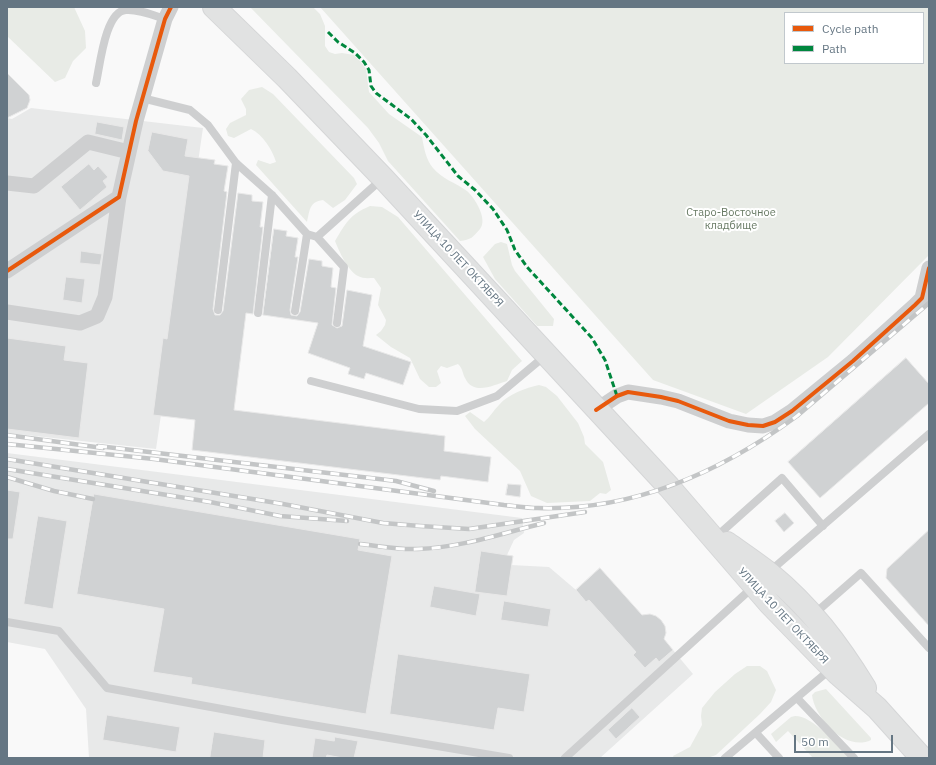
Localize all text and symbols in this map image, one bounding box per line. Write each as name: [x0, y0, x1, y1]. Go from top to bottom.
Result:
legend: [784, 12, 924, 64]
text: Cycle path: [822, 21, 879, 36]
text: Path: [822, 41, 847, 56]
park label: Старо-Восточное кладбище: [686, 206, 776, 232]
street label: УЛИЦА 10 ЛЕТ ОКТЯБРЯ: [410, 208, 506, 310]
street label: УЛИЦА 10 ЛЕТ ОКТЯБРЯ: [735, 565, 831, 667]
scale bar: [796, 727, 895, 753]
text: 50 m: [801, 734, 829, 749]

